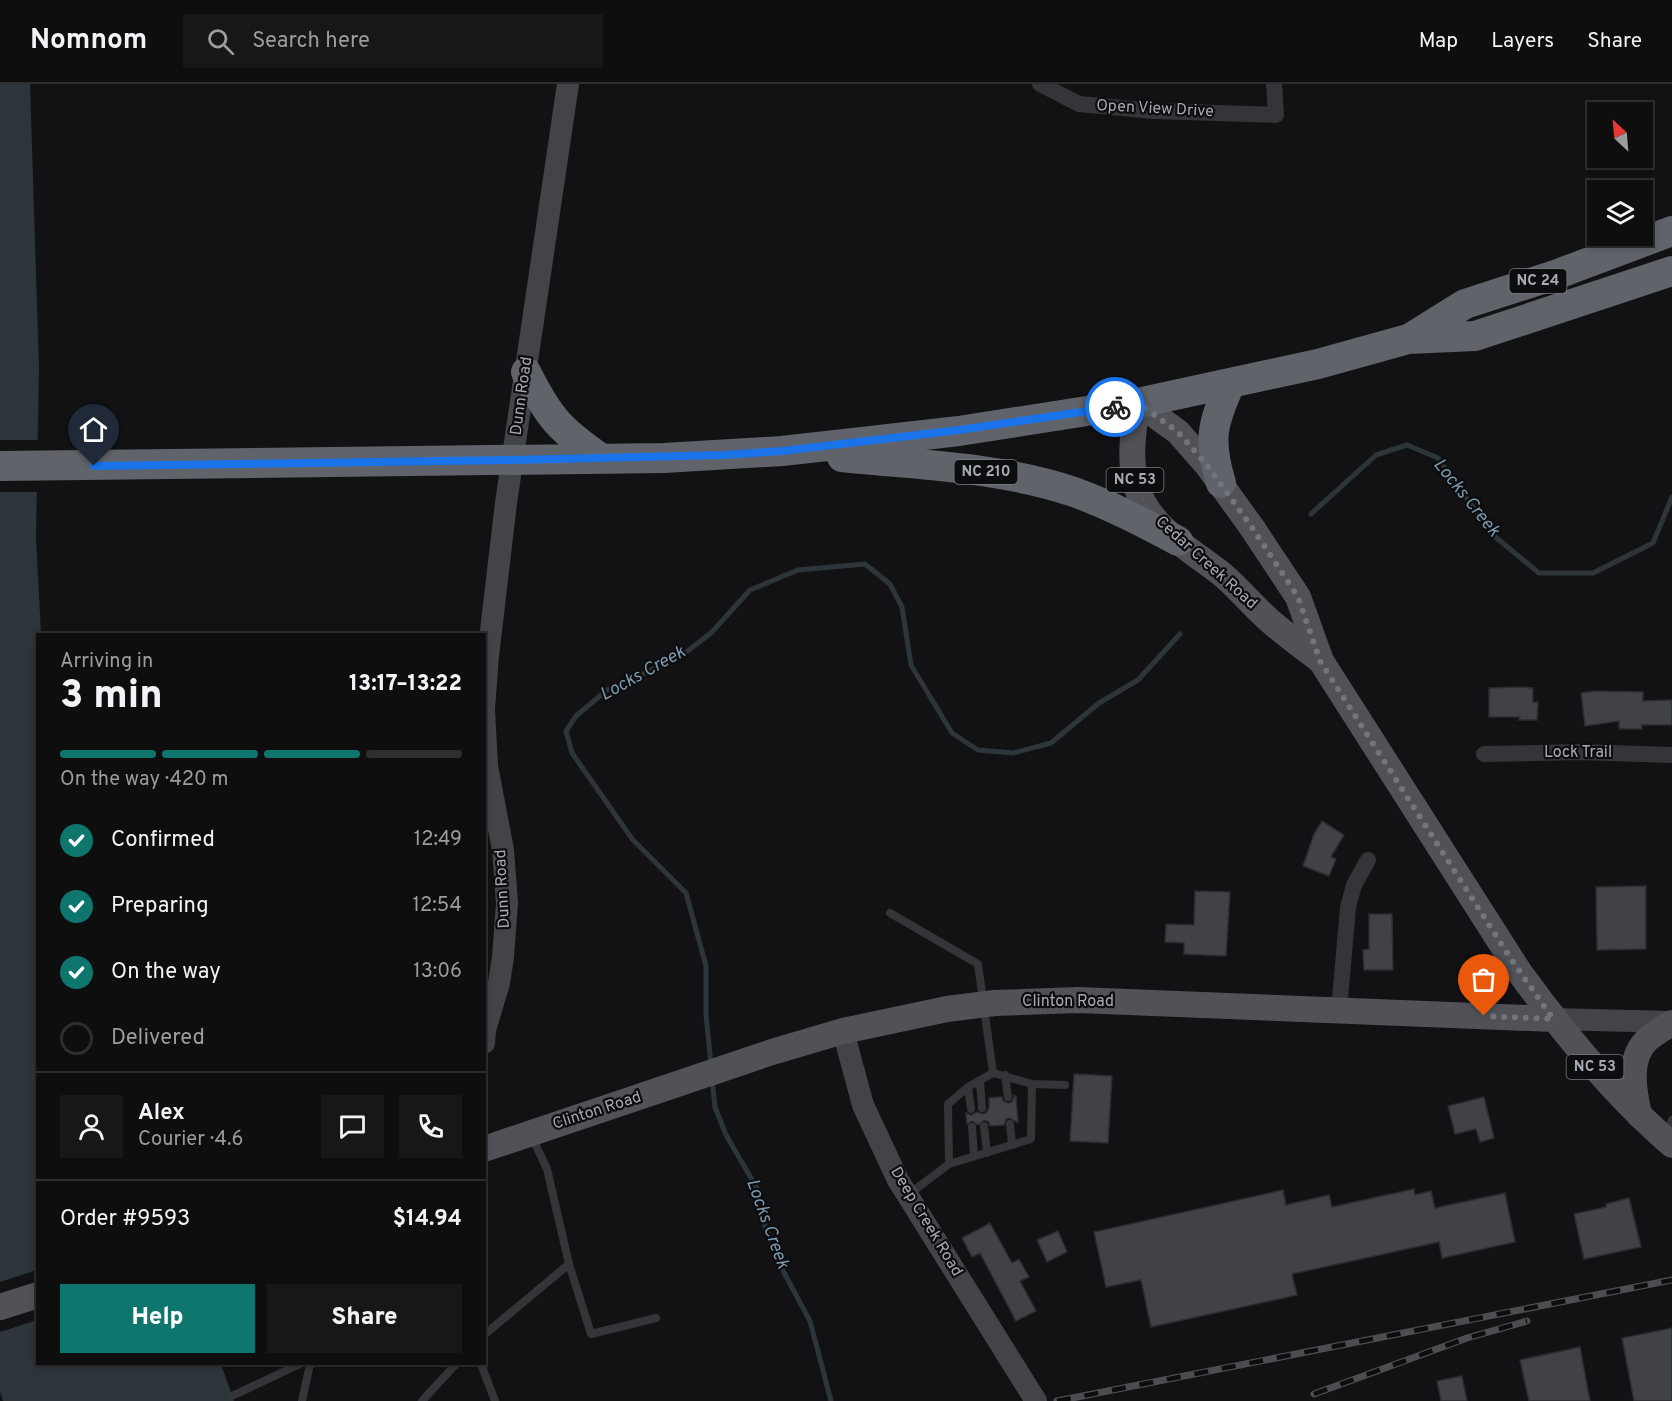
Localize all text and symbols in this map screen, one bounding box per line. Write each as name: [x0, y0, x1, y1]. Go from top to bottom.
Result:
search box: [183, 14, 603, 68]
text: Nomnom: [30, 23, 147, 59]
icon: search: [204, 25, 237, 58]
text: Search here: [252, 28, 370, 55]
text: Map: [1419, 28, 1458, 55]
text: Layers: [1491, 28, 1554, 55]
text: Share: [1587, 28, 1642, 55]
street label: Open View Drive: [1096, 96, 1214, 122]
north arrow: [1587, 102, 1653, 168]
map controls: [1587, 102, 1653, 246]
button: layers: [1587, 180, 1653, 246]
road number: NC 24: [1510, 269, 1566, 293]
street label: Dunn Road: [507, 355, 537, 437]
courier: [1085, 377, 1145, 437]
icon: bike: [1099, 391, 1132, 424]
pin: [68, 404, 119, 466]
icon: home: [77, 413, 110, 446]
water label: Locks Creek: [1427, 454, 1505, 543]
road number: NC 210: [954, 460, 1018, 484]
road number: NC 53: [1106, 468, 1164, 492]
street label: Cedar Creek Road: [1151, 512, 1261, 614]
water label: Locks Creek: [596, 641, 691, 707]
text: Arriving in: [60, 649, 153, 675]
text: 13:17–13:22: [349, 671, 462, 698]
text: 3 min: [60, 673, 163, 722]
street label: Lock Trail: [1544, 743, 1612, 763]
text: On the way · 420 m: [60, 767, 229, 793]
icon: check: [60, 824, 93, 857]
text: Confirmed: [111, 827, 215, 854]
text: 12:49: [414, 827, 462, 853]
street label: Dunn Road: [491, 849, 515, 929]
icon: check: [60, 890, 93, 923]
text: Preparing: [111, 893, 209, 920]
text: 12:54: [413, 893, 462, 919]
pin: [1458, 954, 1509, 1016]
icon: check: [60, 956, 93, 989]
text: On the way: [111, 959, 221, 986]
text: 13:06: [413, 959, 462, 985]
icon: bag: [1467, 963, 1500, 996]
street label: Clinton Road: [1022, 992, 1114, 1012]
text: Delivered: [111, 1025, 205, 1052]
road number: NC 53: [1566, 1055, 1624, 1079]
street label: Clinton Road: [550, 1087, 644, 1135]
button: person: [60, 1095, 123, 1158]
button: chat: [321, 1095, 384, 1158]
button: phone: [399, 1095, 462, 1158]
text: Alex: [138, 1100, 185, 1127]
text: Courier · 4.6: [138, 1127, 243, 1153]
street label: Deep Creek Road: [885, 1164, 967, 1280]
water label: Locks Creek: [740, 1176, 794, 1273]
text: Order #9593: [60, 1206, 190, 1233]
text: $14.94: [393, 1206, 462, 1233]
button: Help: [60, 1284, 255, 1353]
button: Share: [267, 1284, 462, 1353]

